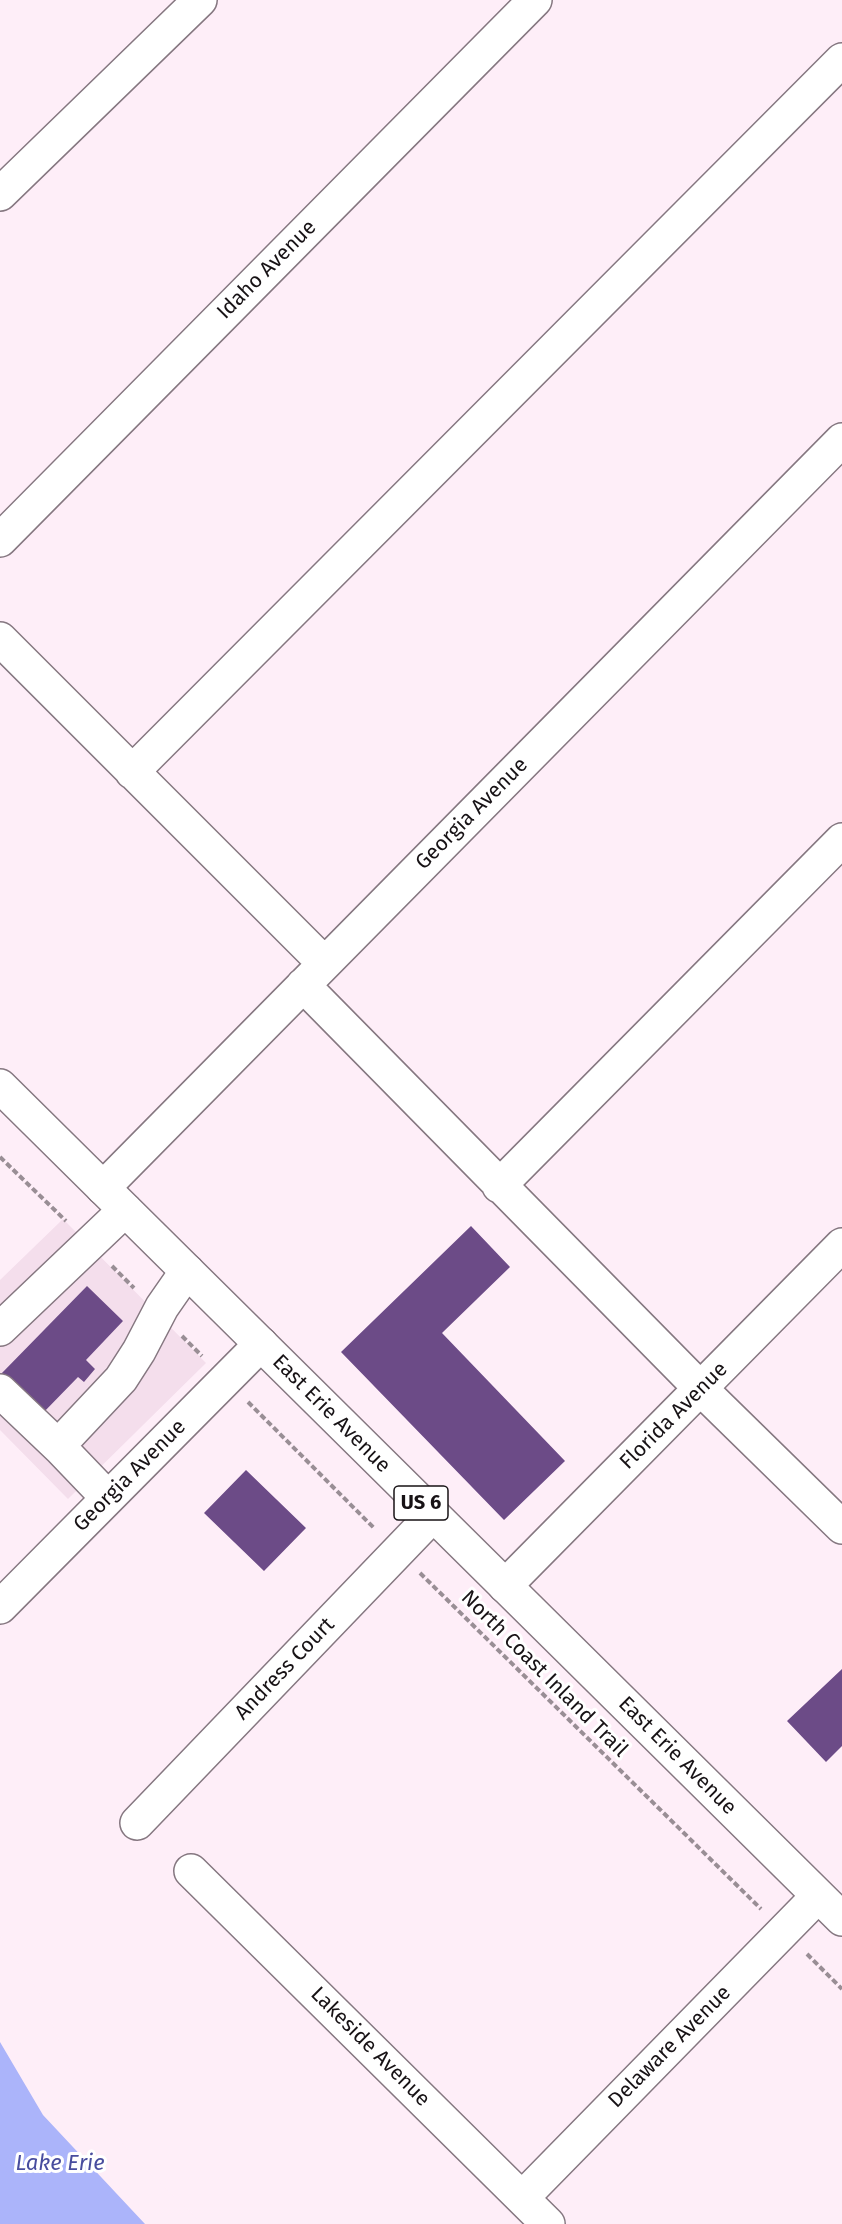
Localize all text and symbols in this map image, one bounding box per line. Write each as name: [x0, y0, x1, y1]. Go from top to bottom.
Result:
street label: Idaho Avenue: [212, 215, 322, 325]
street label: Georgia Avenue: [411, 753, 533, 875]
street label: East Erie Avenue: [267, 1350, 395, 1478]
street label: Florida Avenue: [615, 1357, 733, 1475]
street label: Georgia Avenue: [69, 1415, 191, 1537]
road number: US 6: [394, 1486, 448, 1520]
street label: North Coast Inland Trail: [455, 1585, 633, 1763]
street label: Andress Court: [230, 1613, 340, 1725]
street label: East Erie Avenue: [613, 1692, 741, 1820]
street label: Delaware Avenue: [604, 1981, 736, 2113]
street label: Lakeside Avenue: [305, 1982, 435, 2112]
water label: Lake Erie: [15, 2151, 105, 2177]

